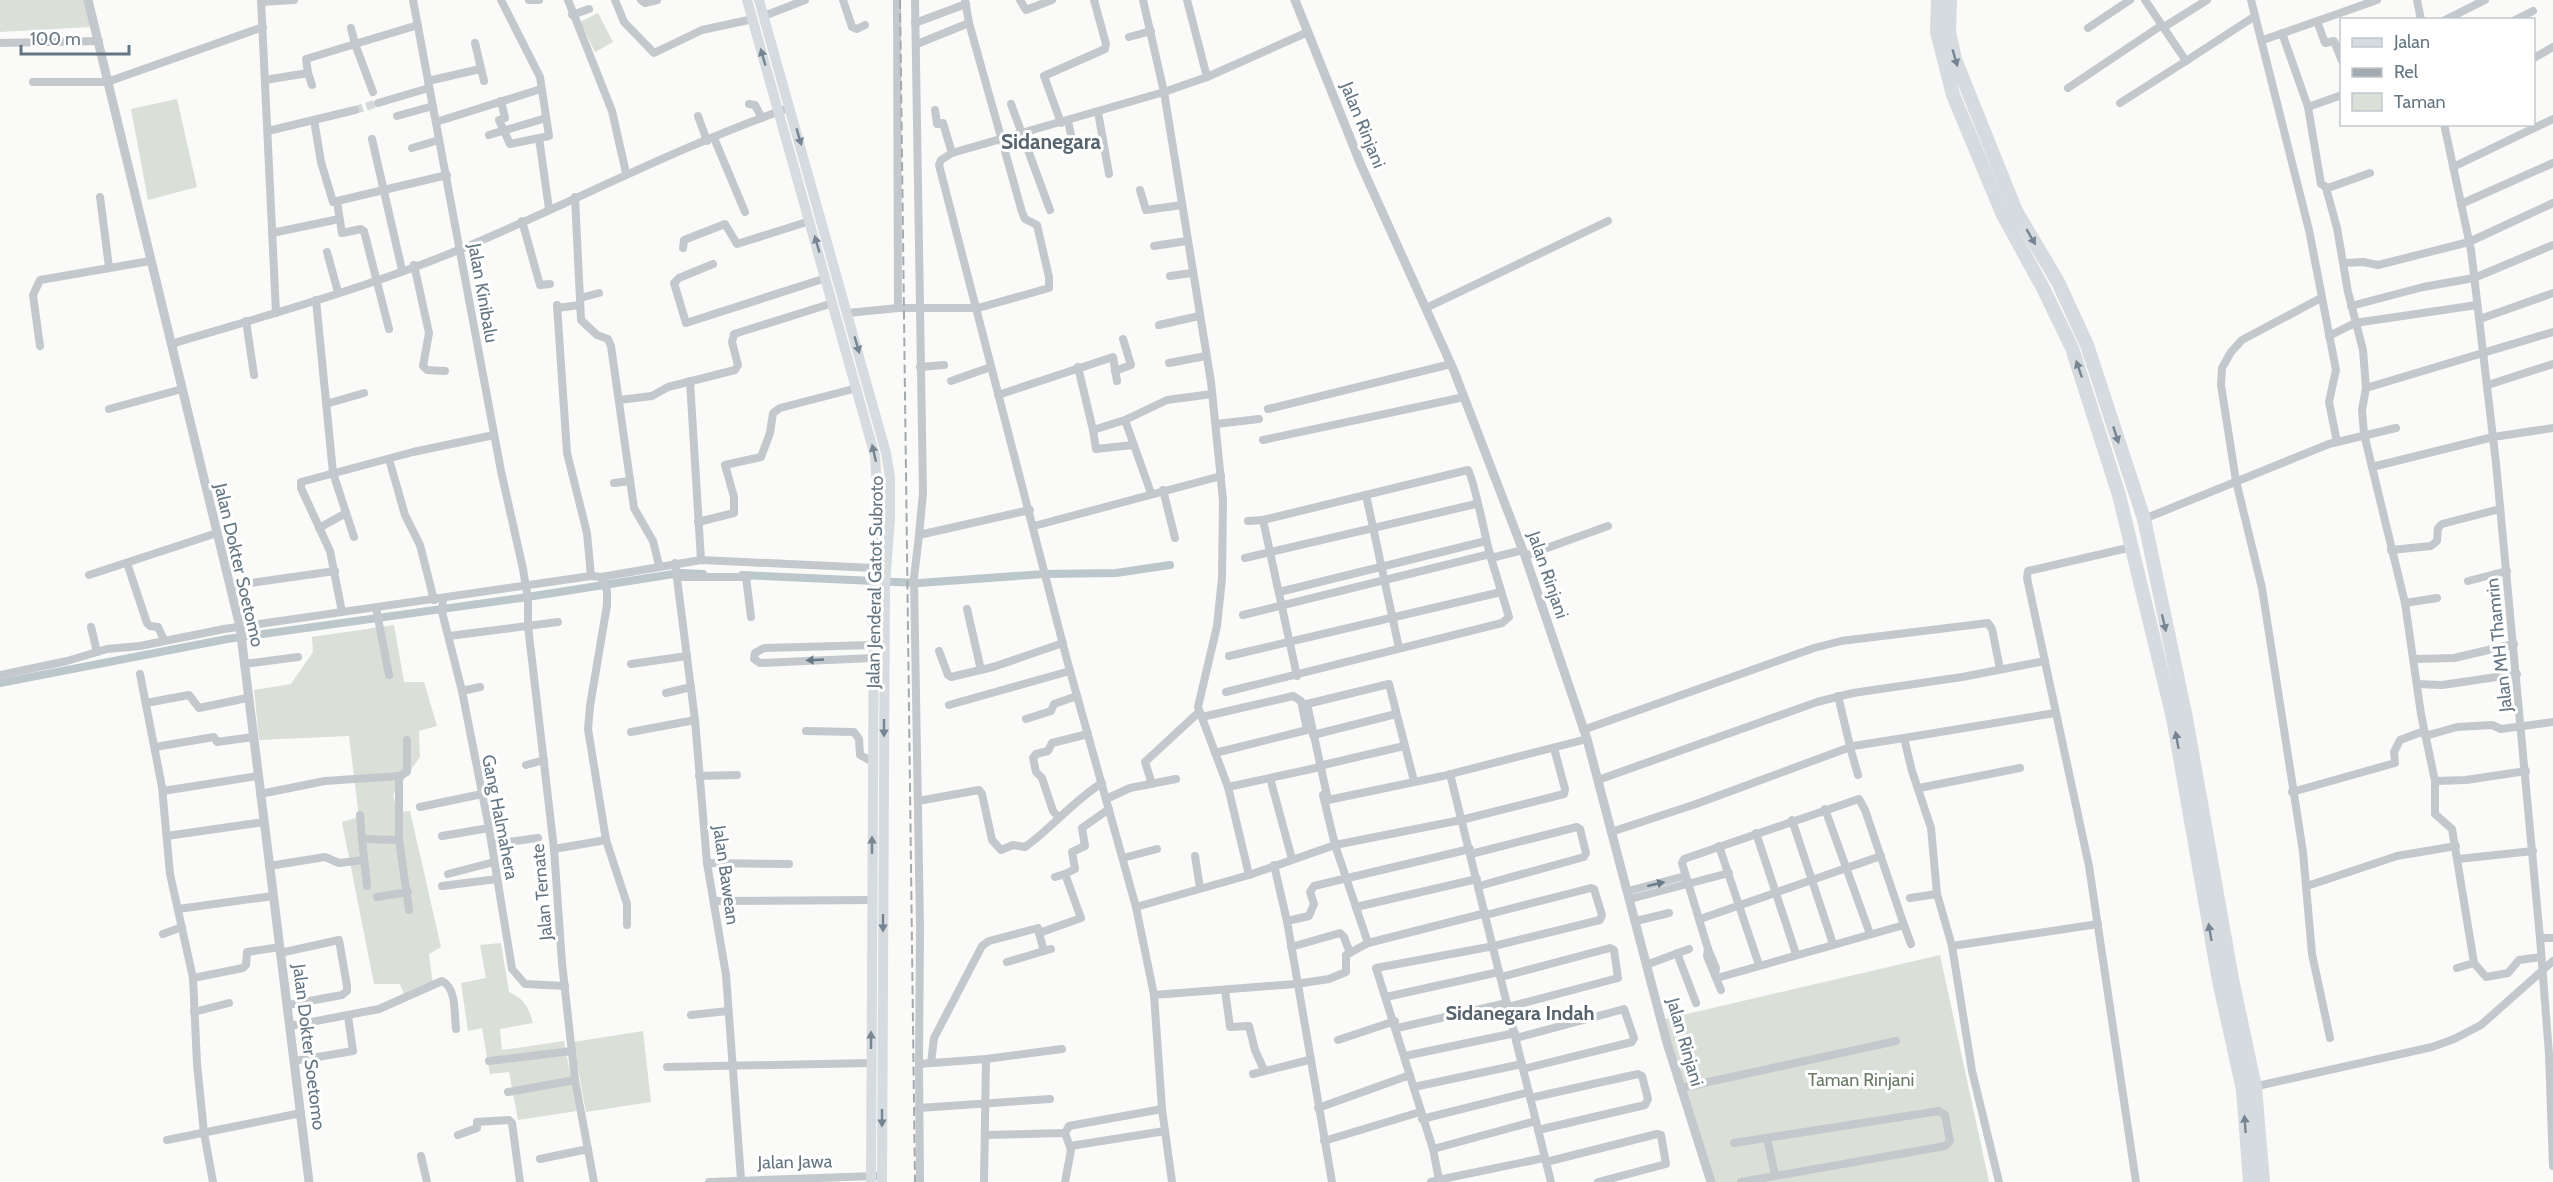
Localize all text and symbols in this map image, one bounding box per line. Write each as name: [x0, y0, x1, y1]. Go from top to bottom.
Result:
scale bar: [21, 18, 129, 56]
legend: [2340, 18, 2535, 126]
text: 100 m: [30, 28, 81, 50]
text: Jalan: [2393, 31, 2430, 53]
one-way arrow: [758, 48, 767, 66]
one-way arrow: [1951, 49, 1961, 67]
text: Rel: [2394, 61, 2419, 83]
street label: Jalan Rinjani: [1335, 78, 1390, 171]
text: Taman: [2394, 91, 2446, 113]
one-way arrow: [795, 128, 804, 146]
district label: Sidanegara: [1001, 129, 1102, 154]
one-way arrow: [2026, 229, 2036, 246]
one-way arrow: [811, 235, 821, 254]
street label: Jalan Kinibalu: [463, 241, 503, 344]
one-way arrow: [853, 336, 862, 354]
one-way arrow: [2074, 360, 2084, 378]
one-way arrow: [2112, 426, 2122, 444]
one-way arrow: [868, 443, 878, 462]
street label: Jalan Jenderal Gatot Subroto: [862, 475, 888, 690]
street label: Jalan Dokter Soetomo: [209, 480, 269, 649]
street label: Jalan Rinjani: [1522, 527, 1573, 622]
street label: Jalan MH Thamrin: [2481, 577, 2517, 714]
one-way arrow: [2160, 614, 2170, 632]
one-way arrow: [805, 655, 824, 664]
one-way arrow: [880, 718, 889, 737]
one-way arrow: [2172, 730, 2181, 749]
street label: Gang Halmahera: [477, 753, 523, 882]
street label: Jalan Bawean: [708, 823, 744, 926]
one-way arrow: [867, 835, 877, 854]
street label: Jalan Ternate: [527, 843, 557, 942]
one-way arrow: [1647, 878, 1665, 888]
one-way arrow: [878, 913, 888, 932]
one-way arrow: [2205, 922, 2214, 941]
street label: Jalan Dokter Soetomo: [288, 962, 330, 1131]
street label: Jalan Rinjani: [1662, 994, 1708, 1089]
district label: Sidanegara Indah: [1446, 1001, 1594, 1025]
one-way arrow: [866, 1030, 876, 1049]
park label: Taman Rinjani: [1808, 1069, 1914, 1091]
one-way arrow: [877, 1108, 887, 1127]
one-way arrow: [2241, 1114, 2250, 1133]
street label: Jalan Jawa: [757, 1150, 833, 1174]

